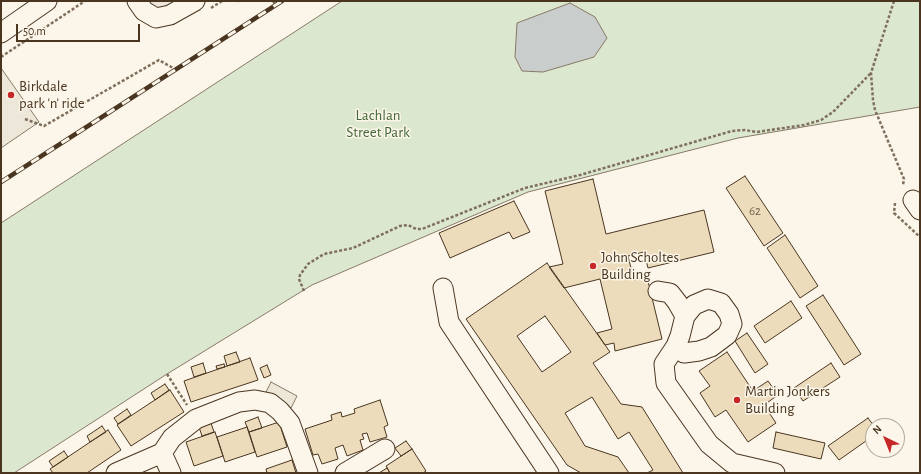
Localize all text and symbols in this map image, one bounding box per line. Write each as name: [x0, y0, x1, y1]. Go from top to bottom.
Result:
scale bar: [18, 16, 142, 42]
text: 50 m: [23, 25, 46, 37]
place label: Birkdale park 'n' ride: [19, 77, 85, 112]
marker: Birkdale park 'n' ride: [6, 90, 16, 100]
park label: Lachlan Street Park: [346, 106, 410, 141]
house number: 62: [749, 203, 761, 219]
place label: John Scholtes Building: [601, 248, 679, 283]
marker: John Scholtes Building: [588, 261, 598, 271]
place label: Martin Jonkers Building: [745, 382, 830, 417]
marker: Martin Jonkers Building: [732, 395, 742, 405]
north arrow: [865, 418, 905, 458]
text: N: [871, 423, 884, 436]

